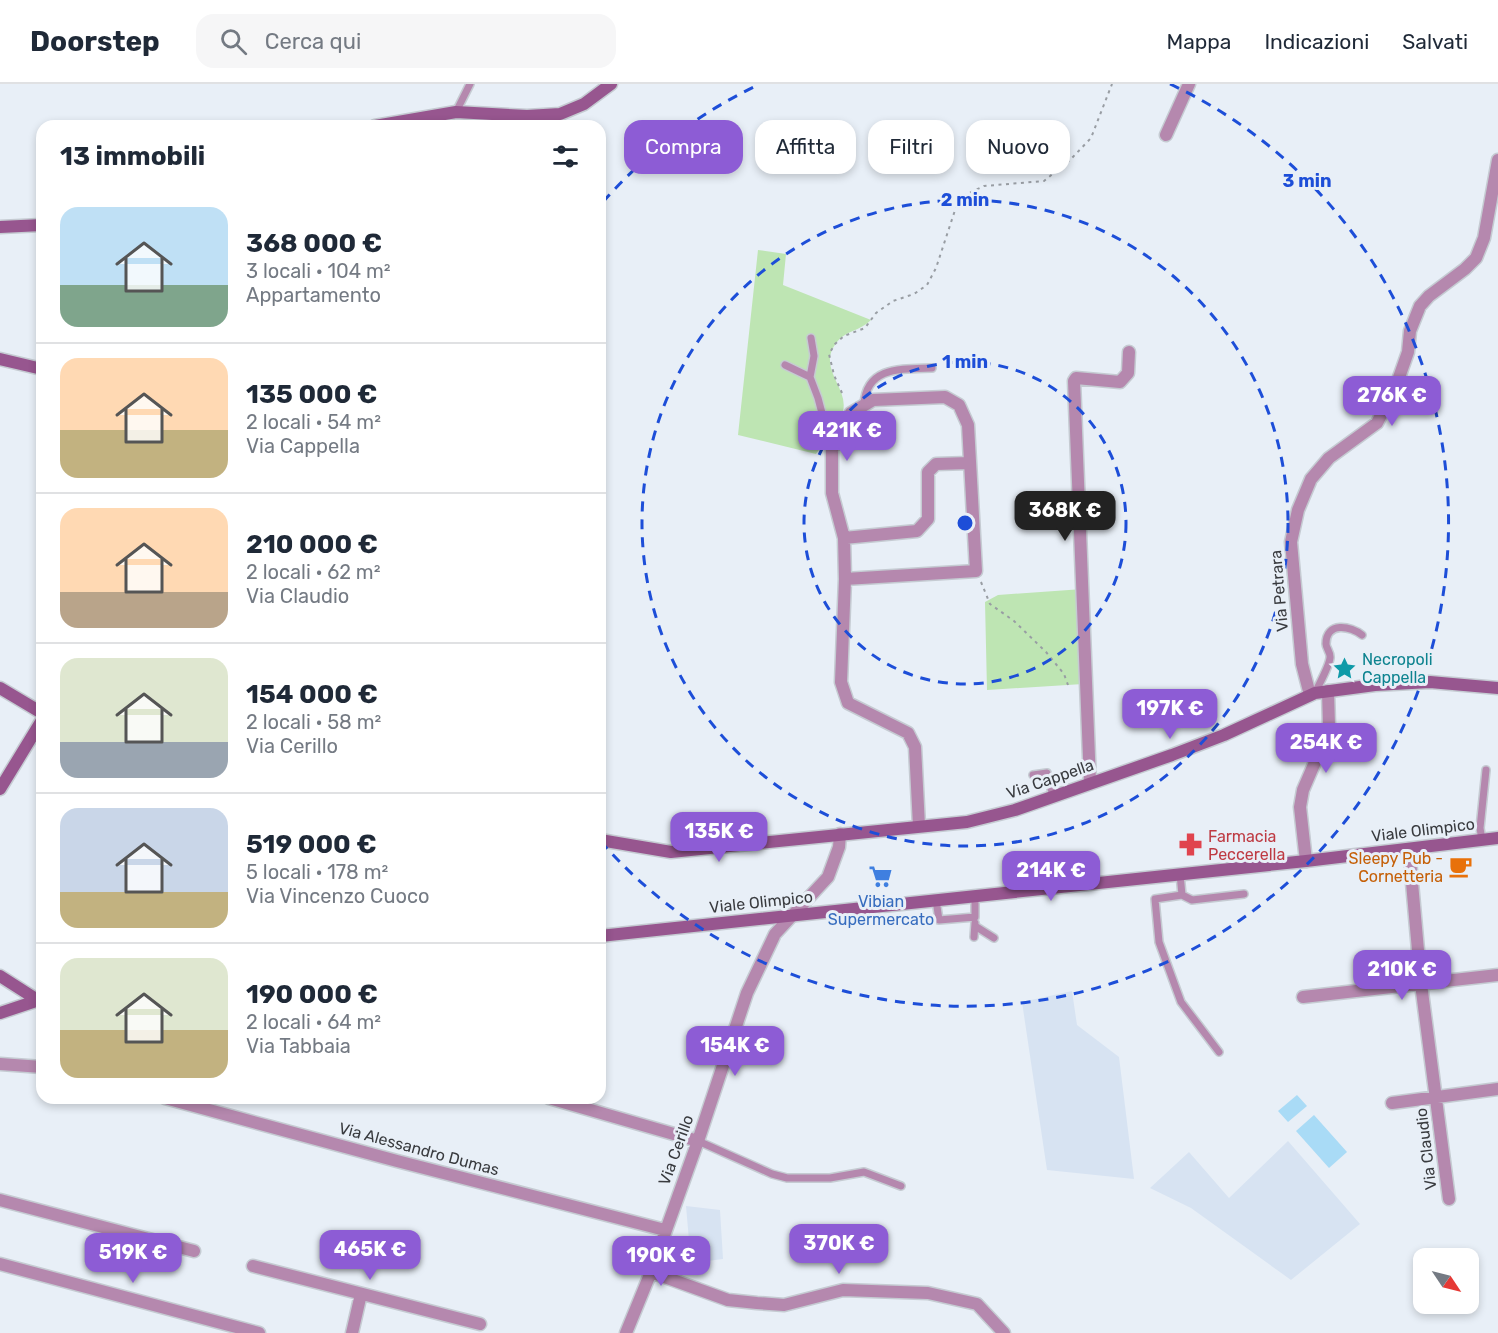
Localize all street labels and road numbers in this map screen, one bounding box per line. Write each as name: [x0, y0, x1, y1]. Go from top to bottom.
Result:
street label: Via Petrara: [1266, 549, 1292, 633]
street label: Via Cappella: [1004, 755, 1096, 803]
street label: Viale Olimpico: [1370, 814, 1476, 846]
street label: Viale Olimpico: [708, 887, 814, 917]
street label: Via Claudio: [1412, 1107, 1440, 1191]
street label: Via Cerillo: [654, 1112, 698, 1188]
street label: Via Alessandro Dumas: [337, 1118, 501, 1180]

